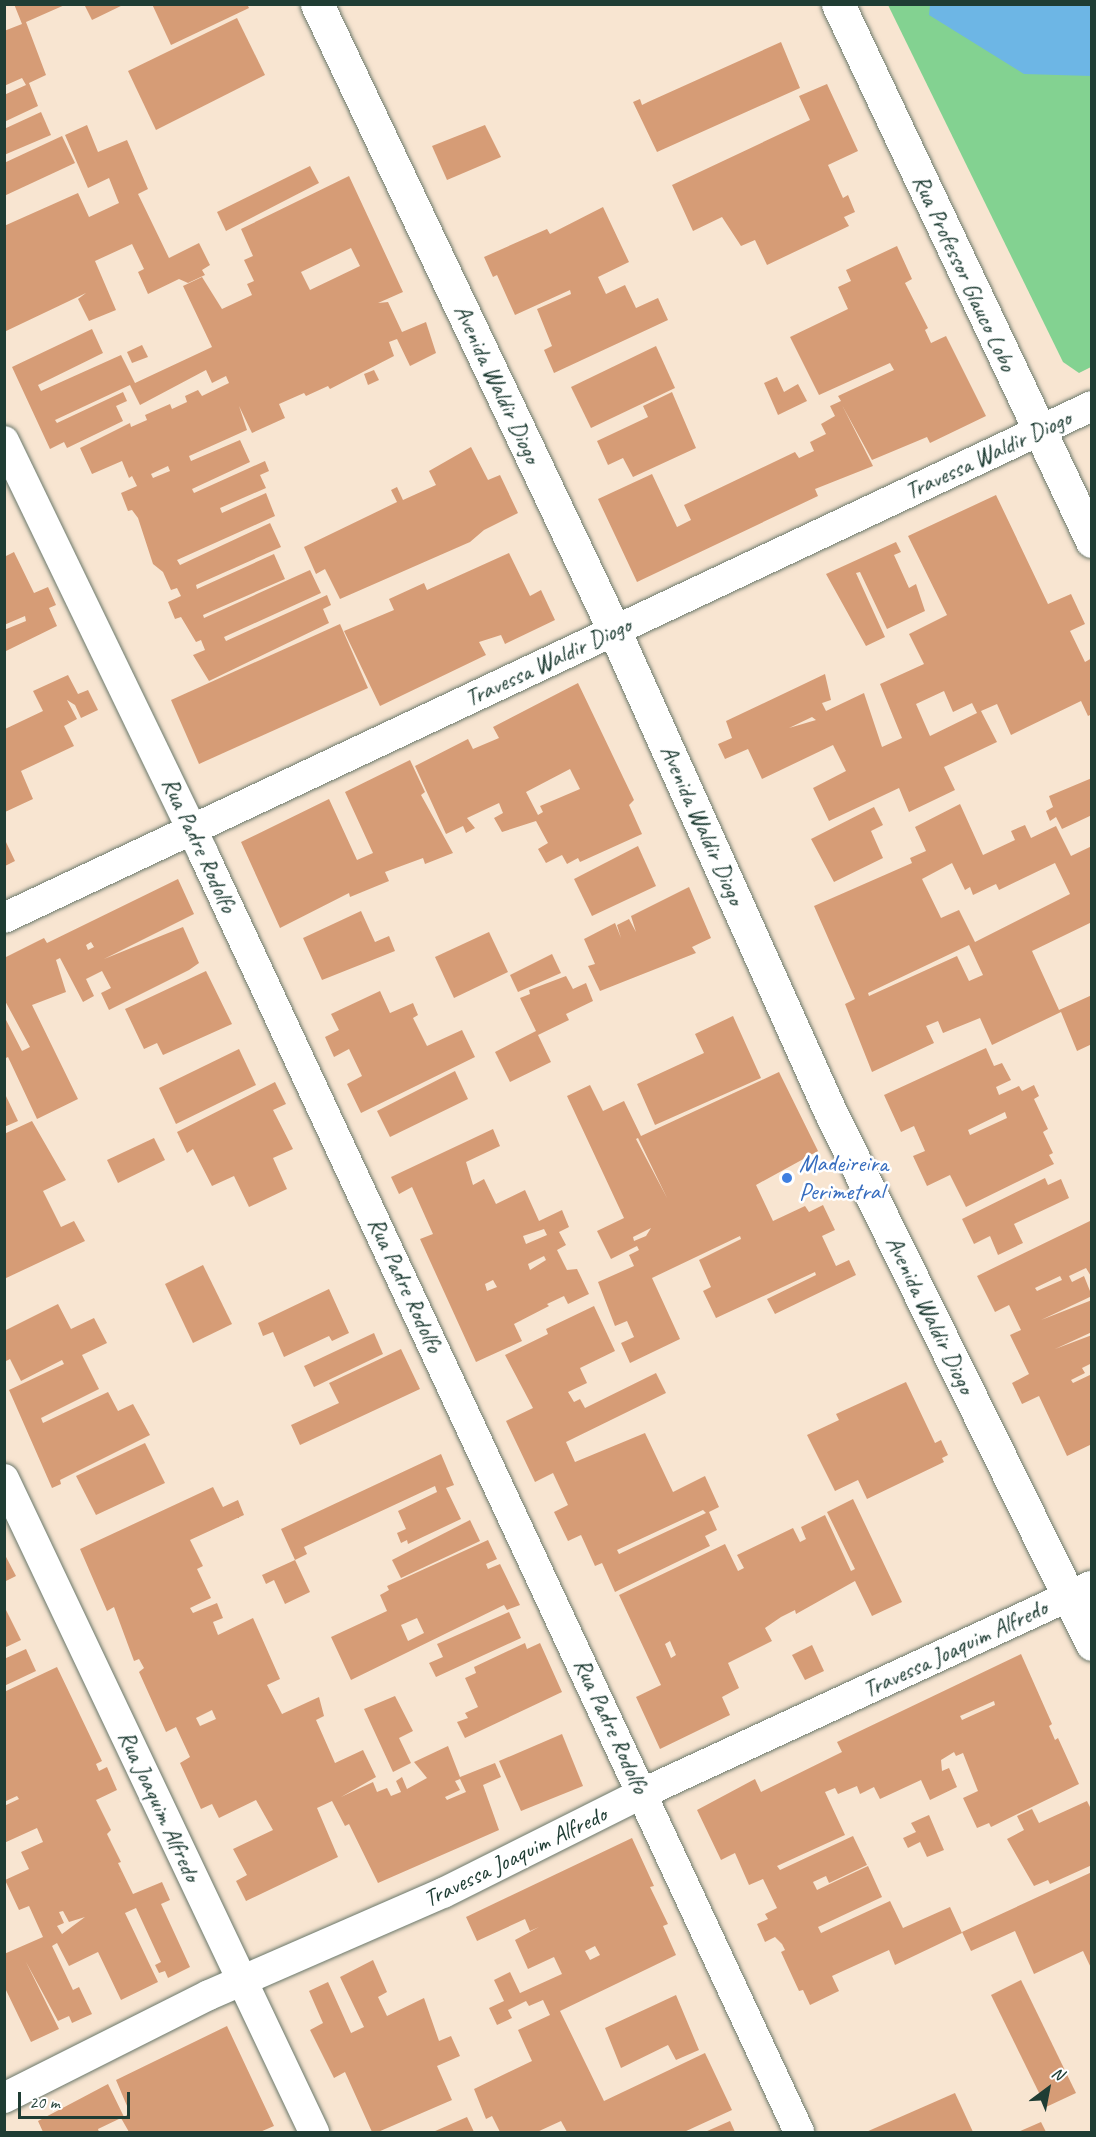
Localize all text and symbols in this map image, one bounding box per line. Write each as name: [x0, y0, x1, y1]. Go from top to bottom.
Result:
street label: Rua Professor Glauco Lobo: [906, 170, 1022, 376]
street label: Avenida Waldir Diogo: [448, 300, 546, 468]
street label: Travessa Waldir Diogo: [900, 404, 1076, 506]
street label: Travessa Waldir Diogo: [460, 611, 636, 713]
street label: Avenida Waldir Diogo: [654, 740, 750, 910]
street label: Rua Padre Rodolfo: [155, 772, 243, 918]
place label: Madeireira Perimetral: [799, 1150, 888, 1206]
marker: Madeireira Perimetral: [780, 1171, 794, 1185]
street label: Rua Padre Rodolfo: [361, 1212, 449, 1358]
street label: Avenida Waldir Diogo: [879, 1231, 981, 1399]
street label: Travessa Joaquim Alfredo: [858, 1593, 1052, 1705]
street label: Rua Padre Rodolfo: [567, 1653, 655, 1799]
street label: Rua Joaquim Alfredo: [112, 1726, 206, 1886]
street label: Travessa Joaquim Alfredo: [418, 1800, 612, 1914]
north arrow: [1018, 2059, 1078, 2119]
text: N: [1048, 2063, 1067, 2085]
scale bar: [21, 2080, 134, 2118]
text: 20 m: [29, 2091, 60, 2113]

